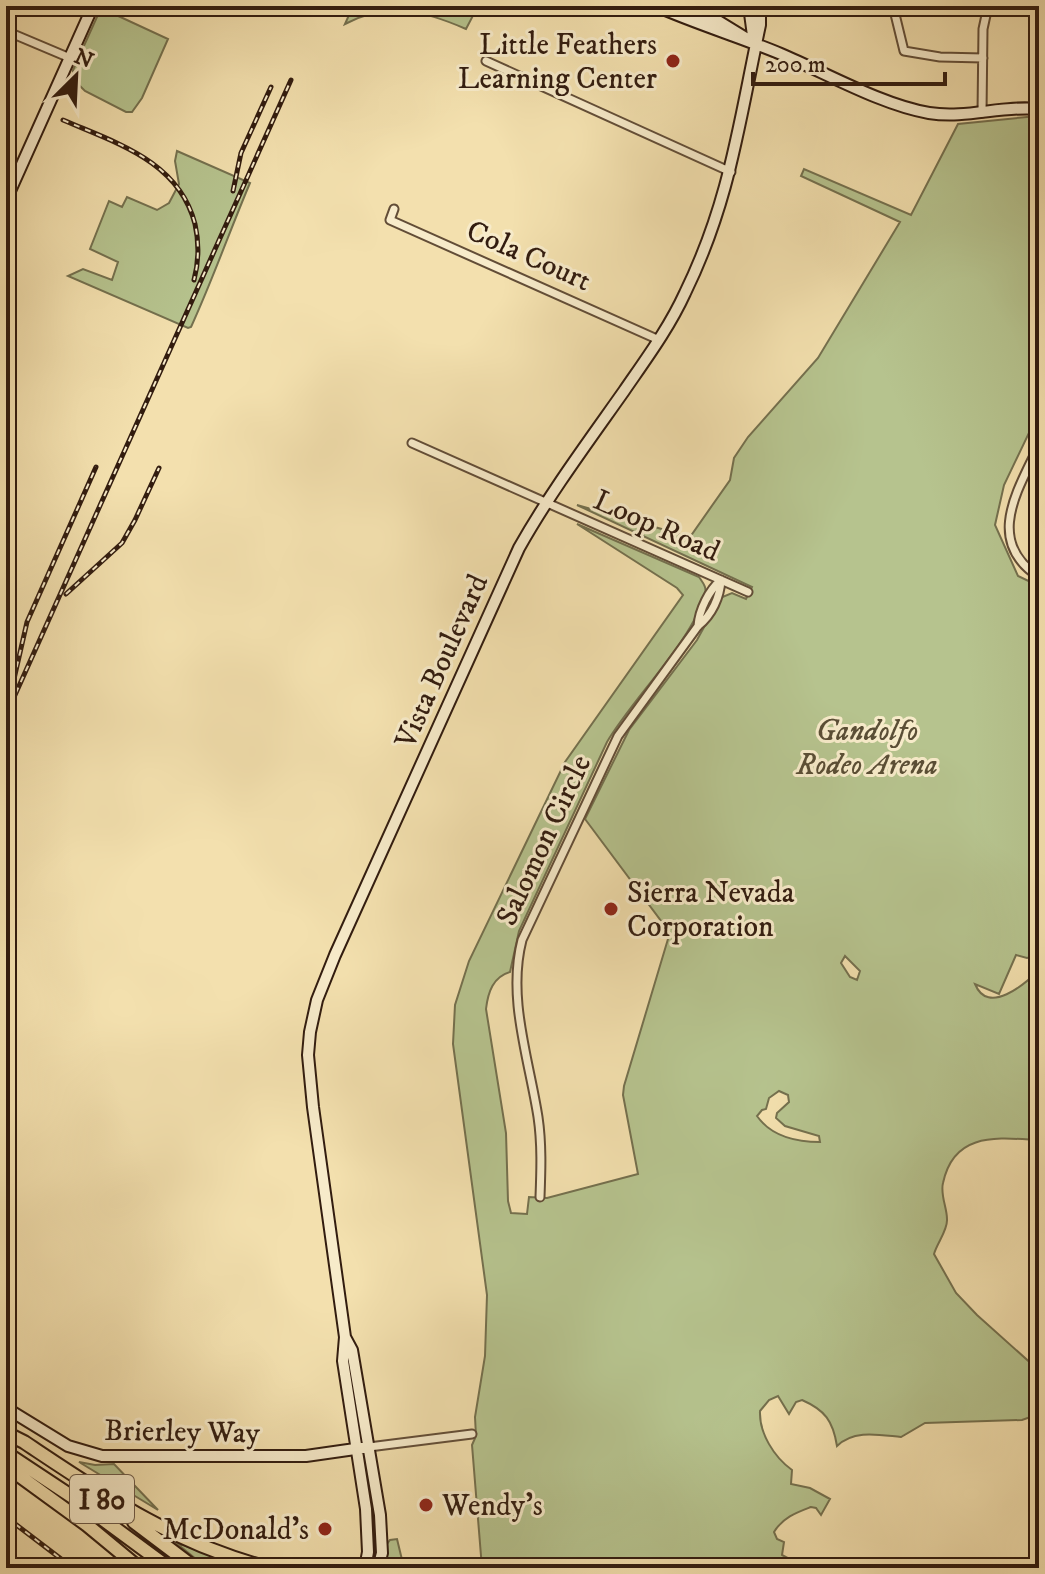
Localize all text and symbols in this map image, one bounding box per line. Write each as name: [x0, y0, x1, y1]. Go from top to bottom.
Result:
place label: Little Feathers Learning Center: [458, 27, 657, 98]
north arrow: [36, 36, 116, 116]
scale bar: [753, 36, 945, 86]
text: N: [70, 43, 97, 75]
text: 200 m: [765, 50, 826, 80]
marker: Little Feathers Learning Center: [664, 52, 682, 70]
street label: Cola Court: [460, 213, 596, 300]
street label: Loop Road: [587, 482, 725, 571]
street label: Vista Boulevard: [387, 569, 497, 755]
park label: Gandolfo Rodeo Arena: [795, 713, 938, 784]
street label: Salomon Circle: [489, 749, 600, 932]
place label: Sierra Nevada Corporation: [627, 875, 795, 946]
marker: Sierra Nevada Corporation: [602, 900, 620, 918]
street label: Brierley Way: [104, 1413, 261, 1452]
road number: I 80: [70, 1475, 134, 1523]
place label: Wendy's: [441, 1488, 543, 1525]
marker: Wendy's: [417, 1496, 435, 1514]
place label: McDonald's: [162, 1512, 309, 1549]
marker: McDonald's: [316, 1520, 334, 1538]

